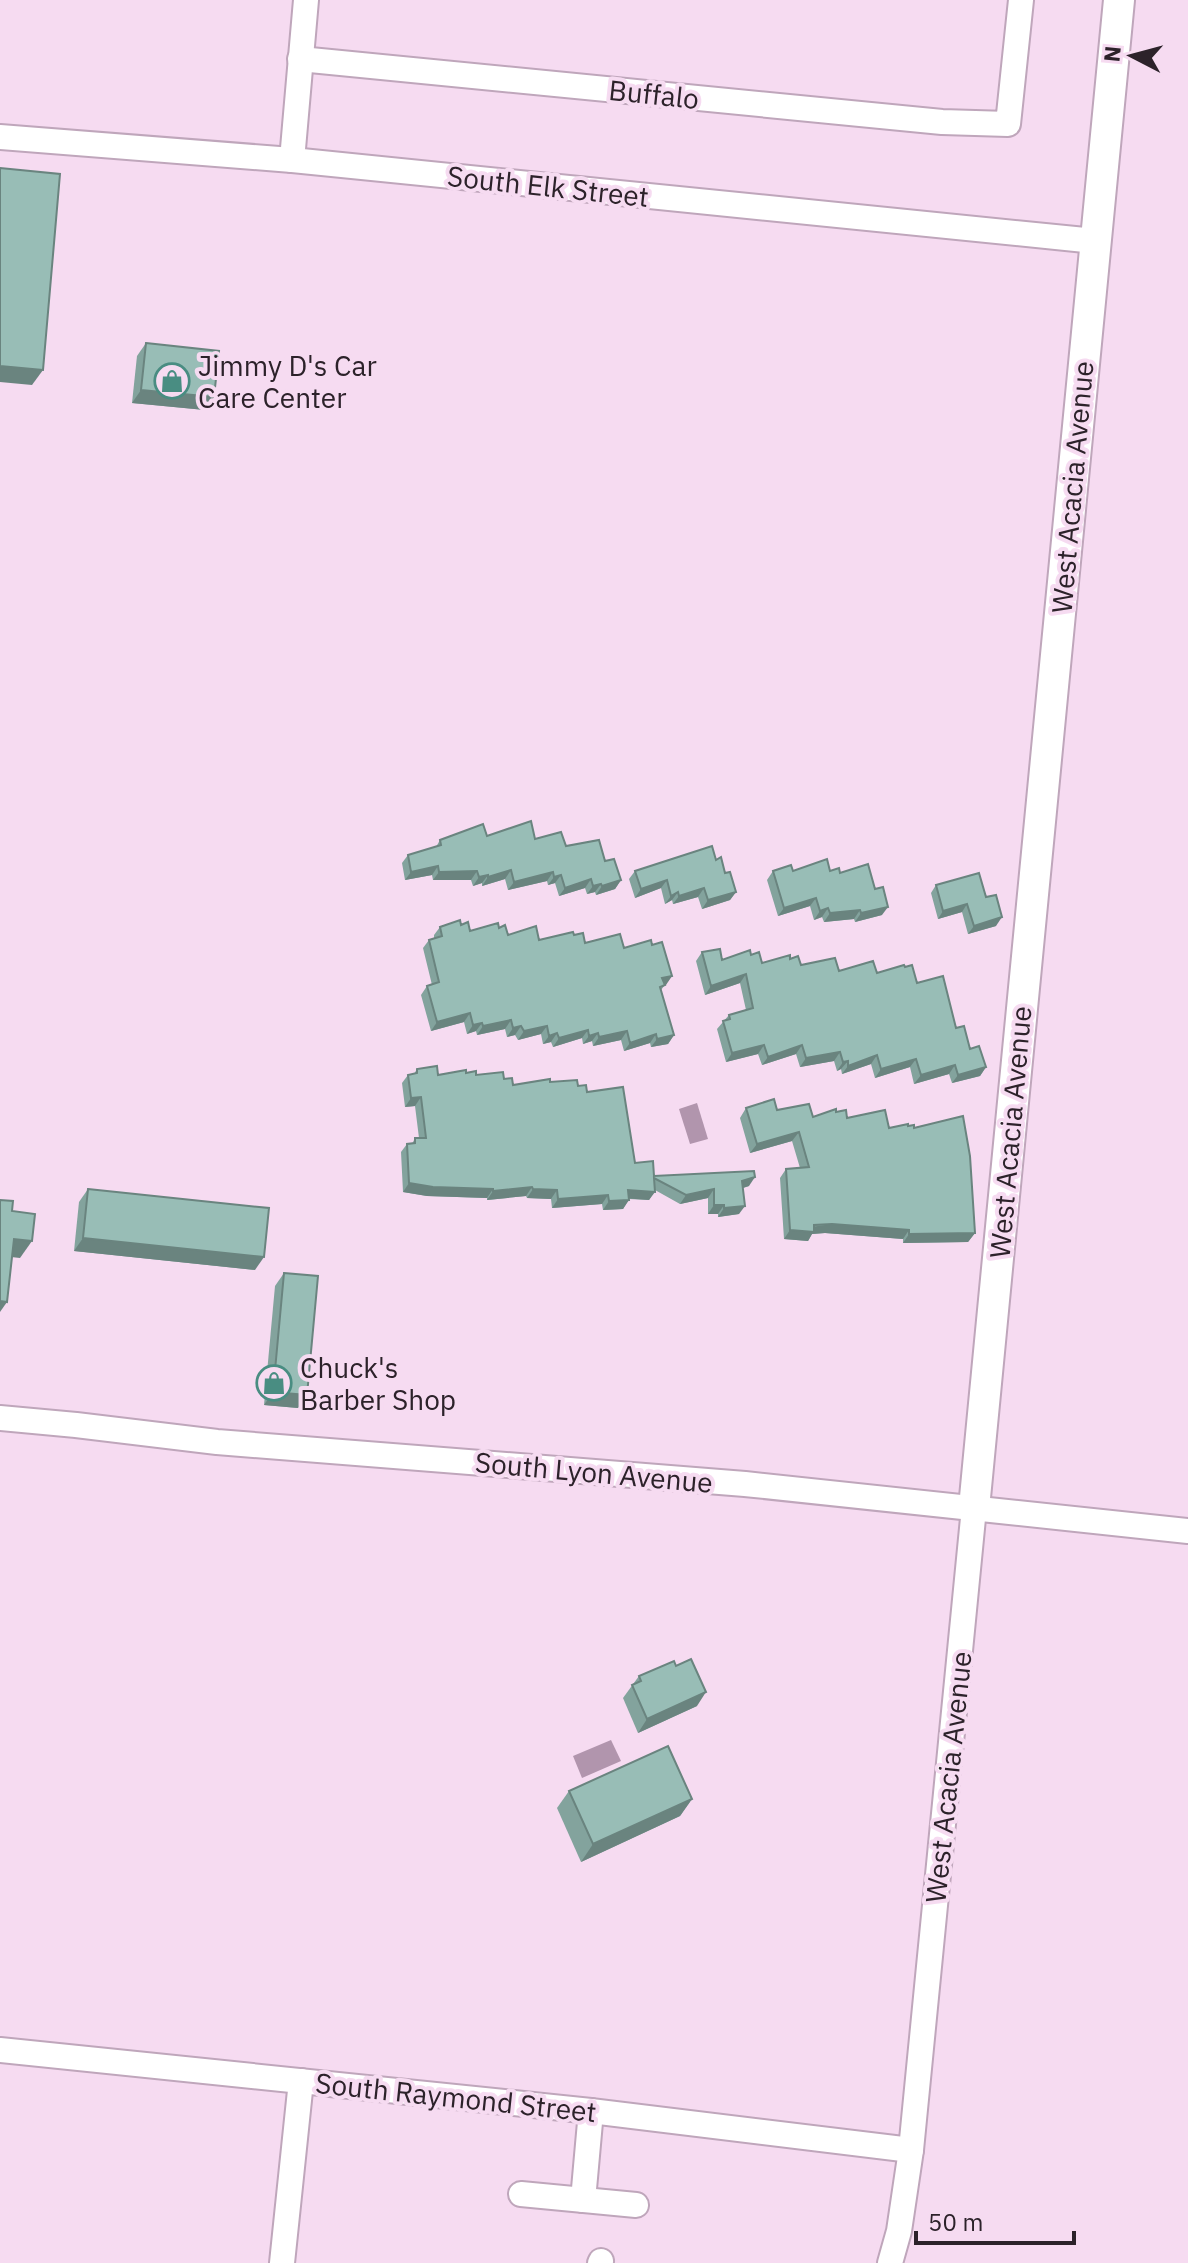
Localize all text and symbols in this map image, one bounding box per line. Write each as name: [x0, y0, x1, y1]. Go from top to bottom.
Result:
north arrow: [1092, 16, 1172, 96]
text: N: [1096, 44, 1127, 63]
street label: Buffalo: [607, 71, 701, 117]
street label: South Elk Street: [445, 157, 651, 215]
place label: Jimmy D's Car Care Center: [198, 347, 377, 416]
street label: West Acacia Avenue: [1043, 359, 1101, 615]
shop icon: Jimmy D's Car Care Center: [153, 362, 191, 400]
street label: West Acacia Avenue: [981, 1004, 1039, 1260]
place label: Chuck's Barber Shop: [300, 1349, 456, 1418]
shop icon: Chuck's Barber Shop: [255, 1364, 293, 1402]
street label: South Lyon Avenue: [474, 1443, 714, 1501]
street label: West Acacia Avenue: [916, 1649, 980, 1905]
street label: South Raymond Street: [314, 2064, 598, 2130]
scale bar: [916, 2195, 1074, 2245]
text: 50 m: [928, 2206, 983, 2238]

